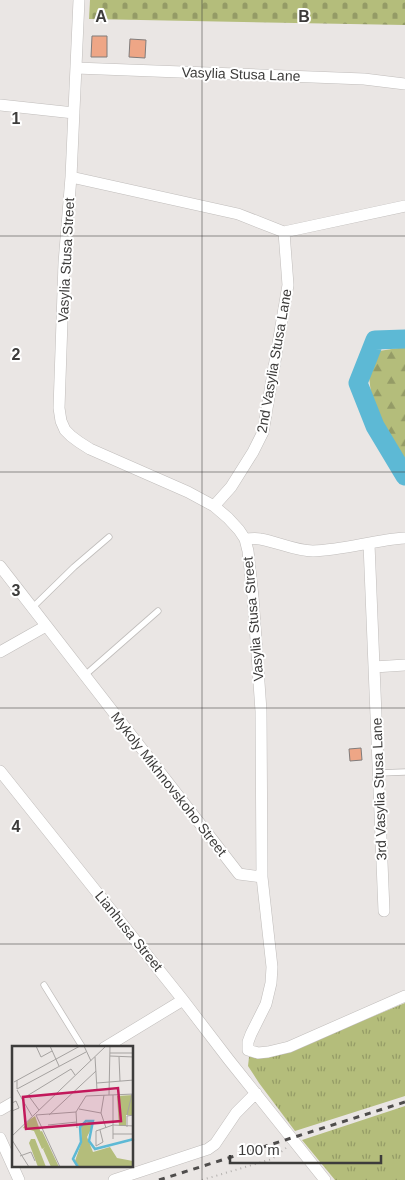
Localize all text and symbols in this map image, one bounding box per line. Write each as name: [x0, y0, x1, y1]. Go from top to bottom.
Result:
text: A: [95, 8, 107, 25]
text: B: [298, 8, 310, 25]
street label: Vasylia Stusa Lane: [181, 64, 301, 84]
text: 1: [12, 110, 21, 127]
street label: Vasylia Stusa Street: [55, 197, 77, 323]
street label: 2nd Vasylia Stusa Lane: [253, 287, 295, 434]
text: 2: [12, 346, 21, 363]
street label: Vasylia Stusa Street: [240, 556, 266, 682]
text: 3: [12, 582, 21, 599]
street label: Mykoly Mikhnovskoho Street: [108, 709, 230, 859]
street label: 3rd Vasylia Stusa Lane: [369, 717, 389, 861]
text: 4: [12, 818, 21, 835]
street label: Lianhusa Street: [92, 888, 166, 974]
inset map: [12, 1046, 134, 1168]
scale bar: [230, 1132, 381, 1164]
text: 100 m: [238, 1141, 280, 1158]

